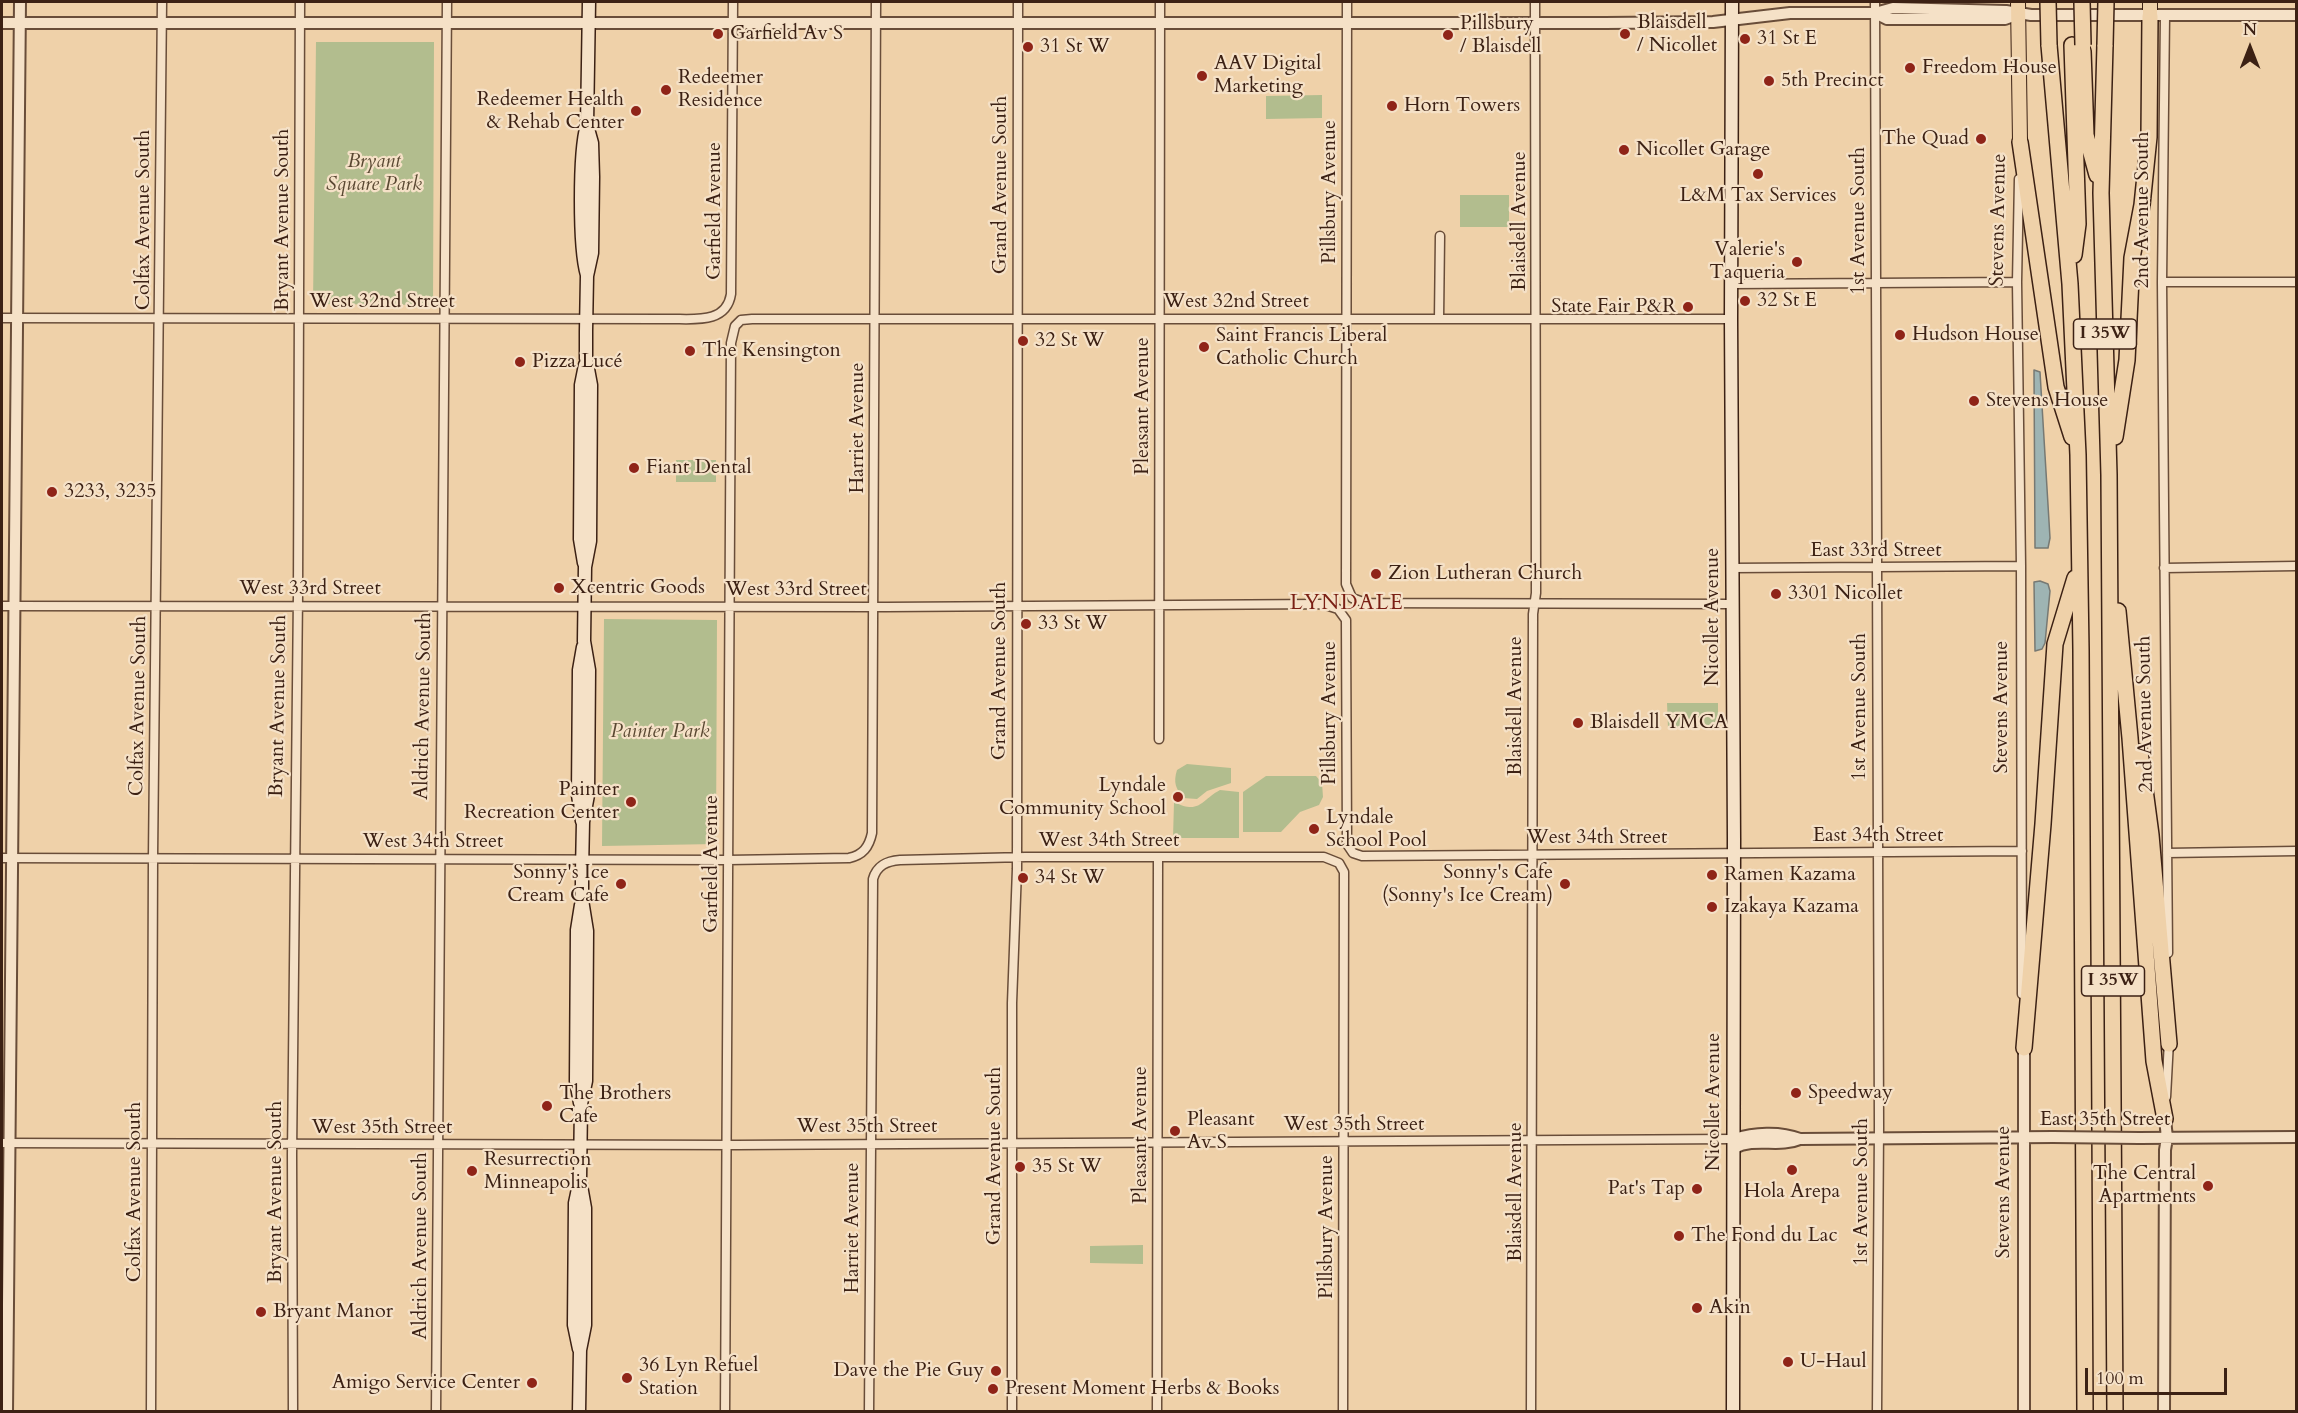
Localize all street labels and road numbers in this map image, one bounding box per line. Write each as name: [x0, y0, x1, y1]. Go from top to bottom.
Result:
street label: Grand Avenue South: [989, 96, 1013, 274]
street label: Pillsbury Avenue: [1318, 120, 1342, 264]
street label: Bryant Avenue South: [271, 129, 295, 311]
street label: Colfax Avenue South: [132, 130, 156, 310]
street label: 2nd Avenue South: [2131, 132, 2155, 288]
street label: Garfield Avenue: [703, 142, 727, 280]
street label: 1st Avenue South: [1847, 147, 1871, 295]
street label: Blaisdell Avenue: [1508, 151, 1532, 291]
street label: Stevens Avenue: [1986, 153, 2012, 287]
street label: West 32nd Street: [309, 290, 455, 314]
street label: West 32nd Street: [1163, 290, 1309, 314]
road number: I 35W: [2074, 319, 2136, 349]
street label: Pleasant Avenue: [1131, 337, 1155, 475]
street label: Harriet Avenue: [846, 362, 870, 494]
street label: East 33rd Street: [1810, 539, 1942, 563]
street label: Nicollet Avenue: [1701, 548, 1725, 686]
street label: West 33rd Street: [239, 577, 381, 601]
street label: West 33rd Street: [725, 578, 867, 602]
street label: Grand Avenue South: [988, 582, 1012, 760]
street label: Aldrich Avenue South: [410, 612, 438, 800]
street label: Bryant Avenue South: [265, 615, 293, 797]
street label: Colfax Avenue South: [125, 616, 153, 796]
street label: 1st Avenue South: [1848, 633, 1872, 781]
street label: 2nd Avenue South: [2133, 635, 2159, 793]
street label: Blaisdell Avenue: [1504, 636, 1528, 776]
street label: Pillsbury Avenue: [1318, 641, 1342, 785]
street label: Stevens Avenue: [1990, 641, 2014, 773]
street label: Garfield Avenue: [700, 795, 724, 933]
street label: East 34th Street: [1813, 824, 1943, 848]
street label: West 34th Street: [1527, 826, 1667, 850]
street label: West 34th Street: [1039, 829, 1179, 853]
street label: West 34th Street: [363, 830, 503, 854]
road number: I 35W: [2082, 966, 2144, 996]
street label: Nicollet Avenue: [1702, 1033, 1726, 1171]
street label: Pleasant Avenue: [1129, 1066, 1153, 1204]
street label: Grand Avenue South: [983, 1067, 1007, 1245]
street label: Bryant Avenue South: [264, 1101, 288, 1283]
street label: Colfax Avenue South: [123, 1102, 147, 1282]
street label: East 35th Street: [2040, 1108, 2170, 1132]
street label: West 35th Street: [1284, 1113, 1424, 1137]
street label: West 35th Street: [797, 1115, 937, 1139]
street label: West 35th Street: [312, 1116, 452, 1140]
street label: 1st Avenue South: [1850, 1118, 1874, 1266]
street label: Blaisdell Avenue: [1504, 1122, 1528, 1262]
street label: Stevens Avenue: [1992, 1126, 2016, 1258]
street label: Aldrich Avenue South: [409, 1152, 433, 1340]
street label: Pillsbury Avenue: [1315, 1155, 1339, 1299]
street label: Harriet Avenue: [841, 1162, 865, 1294]

